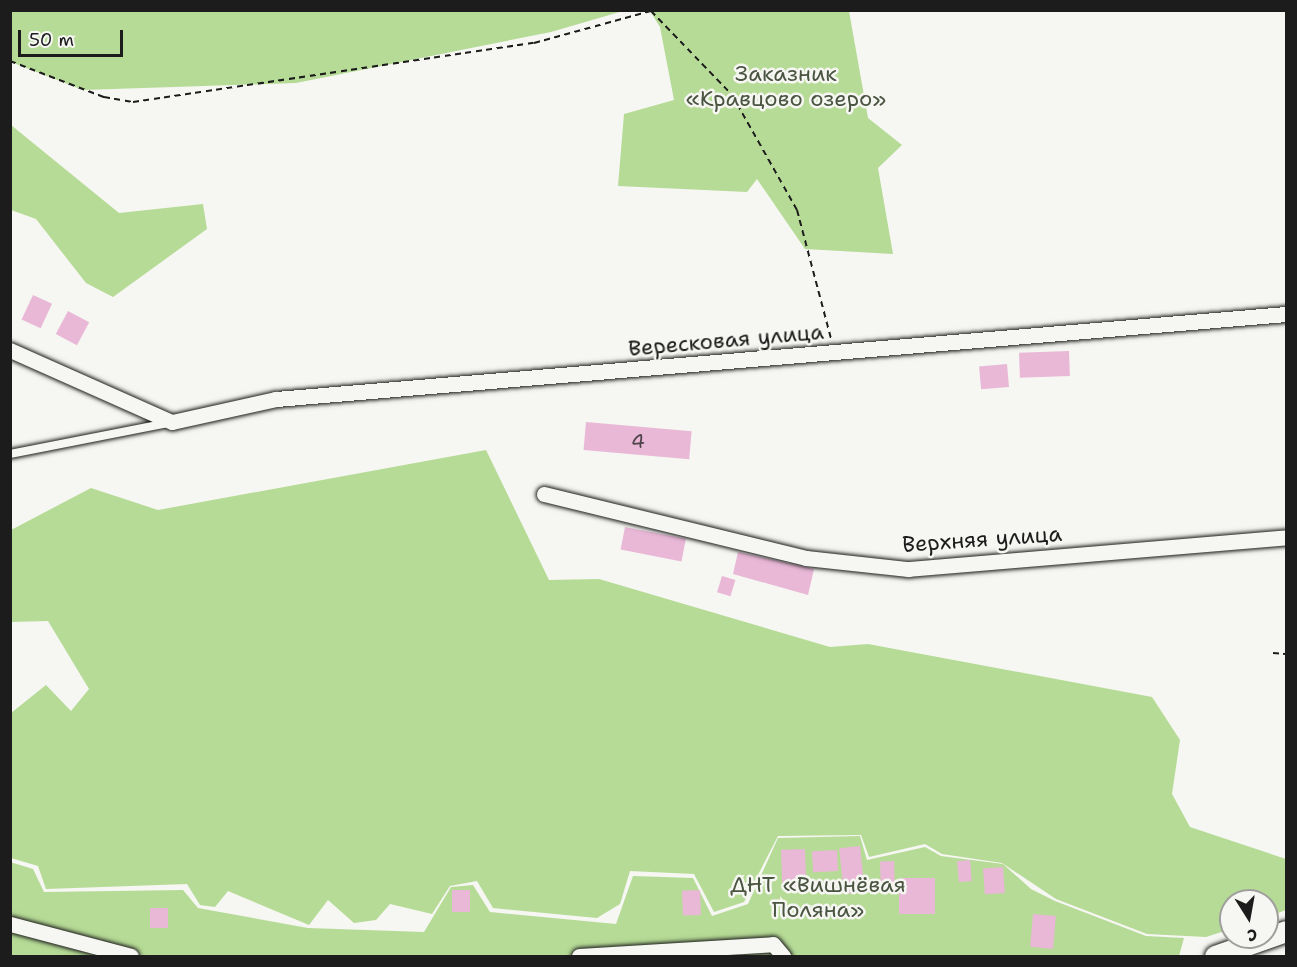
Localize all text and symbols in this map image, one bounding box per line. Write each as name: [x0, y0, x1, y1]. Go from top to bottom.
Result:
scale bar: [21, 18, 126, 56]
text: 50 m: [29, 28, 74, 52]
park label: Заказник «Кравцово озеро»: [686, 60, 886, 112]
street label: Вересковая улица: [627, 318, 825, 362]
house number: 4: [631, 429, 645, 453]
street label: Верхняя улица: [901, 520, 1063, 558]
park label: ДНТ «Вишнёвая Поляна»: [730, 871, 906, 922]
north arrow: [1219, 889, 1279, 949]
text: С: [1245, 924, 1259, 946]

